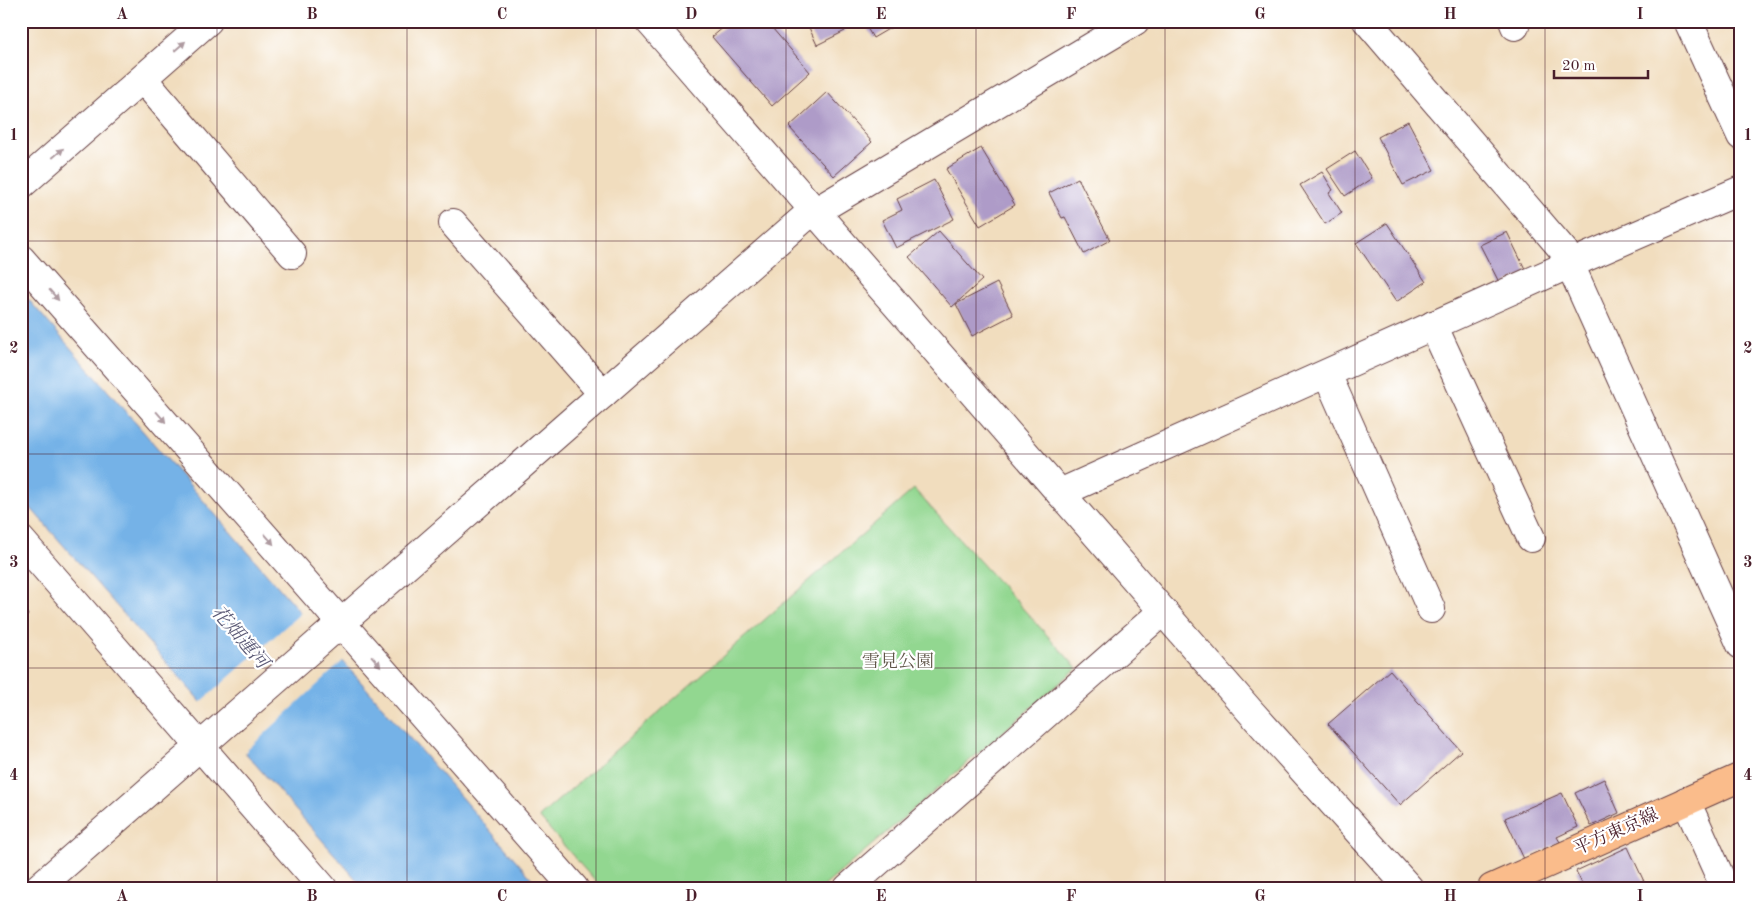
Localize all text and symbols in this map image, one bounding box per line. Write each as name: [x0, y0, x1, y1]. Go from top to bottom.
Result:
text: A: [116, 7, 128, 23]
text: B: [306, 7, 318, 23]
text: C: [497, 7, 507, 23]
text: D: [685, 7, 697, 23]
text: E: [875, 7, 887, 23]
text: F: [1066, 7, 1077, 23]
text: G: [1254, 7, 1266, 23]
text: H: [1443, 7, 1457, 23]
text: I: [1636, 7, 1644, 23]
one-way arrow: [173, 40, 185, 52]
scale bar: [1554, 48, 1648, 80]
text: 20 m: [1562, 59, 1596, 74]
text: 1: [9, 128, 19, 144]
text: 1: [1743, 128, 1753, 144]
one-way arrow: [51, 147, 63, 159]
one-way arrow: [48, 289, 59, 302]
text: 2: [9, 341, 19, 357]
text: 2: [1743, 341, 1753, 357]
one-way arrow: [155, 411, 167, 423]
one-way arrow: [263, 532, 274, 545]
text: 3: [9, 555, 19, 571]
text: 3: [1743, 555, 1753, 571]
water label: 花畑運河: [207, 602, 275, 675]
park label: 雪見公園: [862, 652, 934, 671]
one-way arrow: [370, 654, 382, 666]
text: 4: [9, 768, 19, 784]
text: 4: [1743, 768, 1753, 784]
street label: 平方東京線: [1570, 804, 1661, 859]
text: A: [116, 889, 128, 905]
text: B: [306, 889, 318, 905]
text: C: [497, 889, 507, 905]
text: D: [685, 889, 697, 905]
text: E: [875, 889, 887, 905]
text: F: [1066, 889, 1077, 905]
text: G: [1254, 889, 1266, 905]
text: H: [1443, 889, 1457, 905]
text: I: [1636, 889, 1644, 905]

